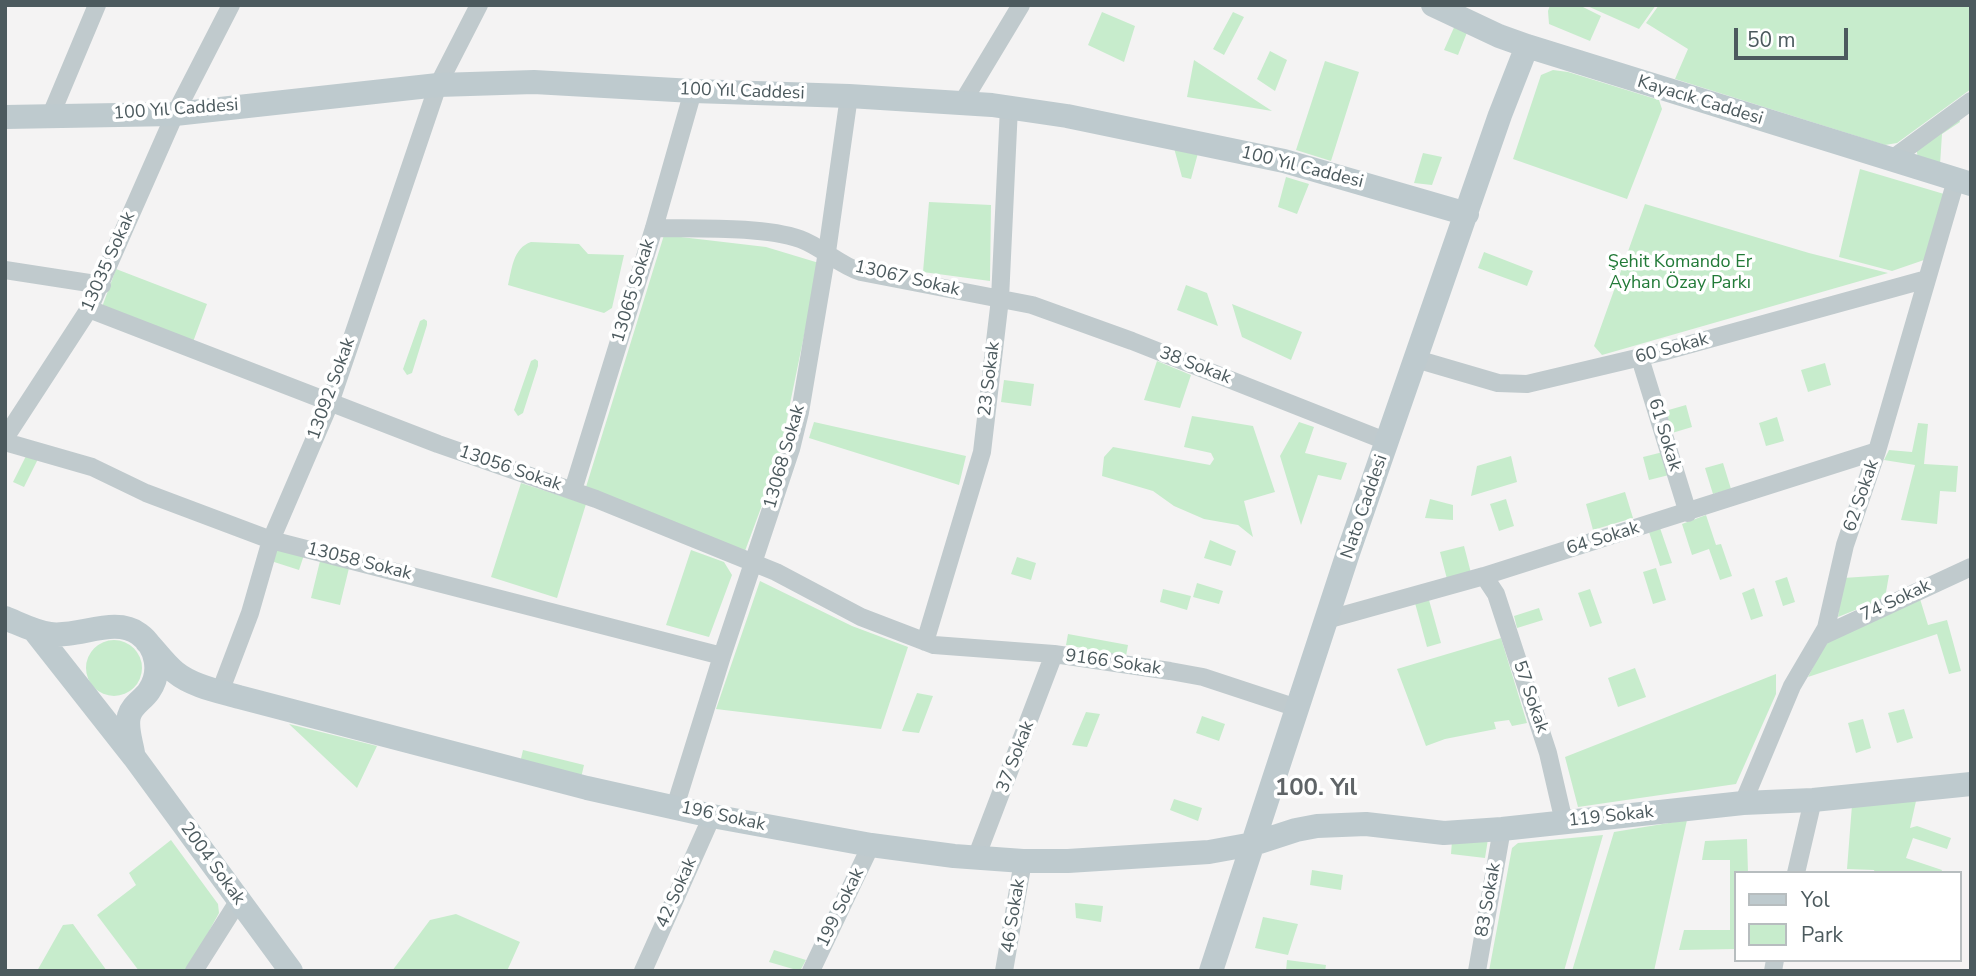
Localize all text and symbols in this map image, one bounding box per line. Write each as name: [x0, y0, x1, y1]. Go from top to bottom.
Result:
scale bar: [1738, 14, 1852, 58]
text: 50 m: [1747, 26, 1796, 54]
street label: Kayacık Caddesi: [1635, 72, 1765, 130]
street label: 100 Yıl Caddesi: [679, 79, 805, 105]
street label: 100 Yıl Caddesi: [113, 95, 239, 125]
street label: 100 Yıl Caddesi: [1239, 142, 1365, 194]
street label: 13035 Sokak: [77, 209, 141, 315]
street label: 13065 Sokak: [608, 237, 660, 345]
park label: Şehit Komando Er Ayhan Özay Parkı: [1608, 252, 1752, 294]
street label: 13067 Sokak: [852, 256, 962, 302]
street label: 60 Sokak: [1633, 329, 1711, 369]
street label: 13092 Sokak: [304, 335, 360, 443]
street label: 23 Sokak: [975, 341, 1005, 417]
street label: 38 Sokak: [1156, 343, 1234, 389]
street label: 61 Sokak: [1643, 396, 1685, 474]
street label: 13068 Sokak: [760, 403, 810, 511]
street label: 13056 Sokak: [456, 441, 564, 497]
street label: Nato Caddesi: [1337, 452, 1393, 562]
street label: 62 Sokak: [1840, 457, 1884, 535]
street label: 64 Sokak: [1564, 518, 1642, 560]
street label: 13058 Sokak: [304, 539, 414, 585]
street label: 74 Sokak: [1858, 575, 1934, 627]
street label: 9166 Sokak: [1064, 646, 1162, 680]
street label: 57 Sokak: [1508, 658, 1552, 736]
street label: 37 Sokak: [993, 718, 1039, 796]
district label: 100. Yıl: [1275, 775, 1357, 803]
street label: 196 Sokak: [679, 798, 767, 836]
street label: 119 Sokak: [1567, 802, 1655, 832]
street label: 2004 Sokak: [175, 819, 249, 909]
street label: 42 Sokak: [652, 854, 702, 932]
street label: 83 Sokak: [1472, 861, 1506, 939]
street label: 199 Sokak: [813, 865, 869, 951]
legend: [1734, 871, 1962, 962]
street label: 46 Sokak: [997, 877, 1031, 955]
text: Yol: [1801, 886, 1830, 914]
text: Park: [1801, 921, 1843, 949]

